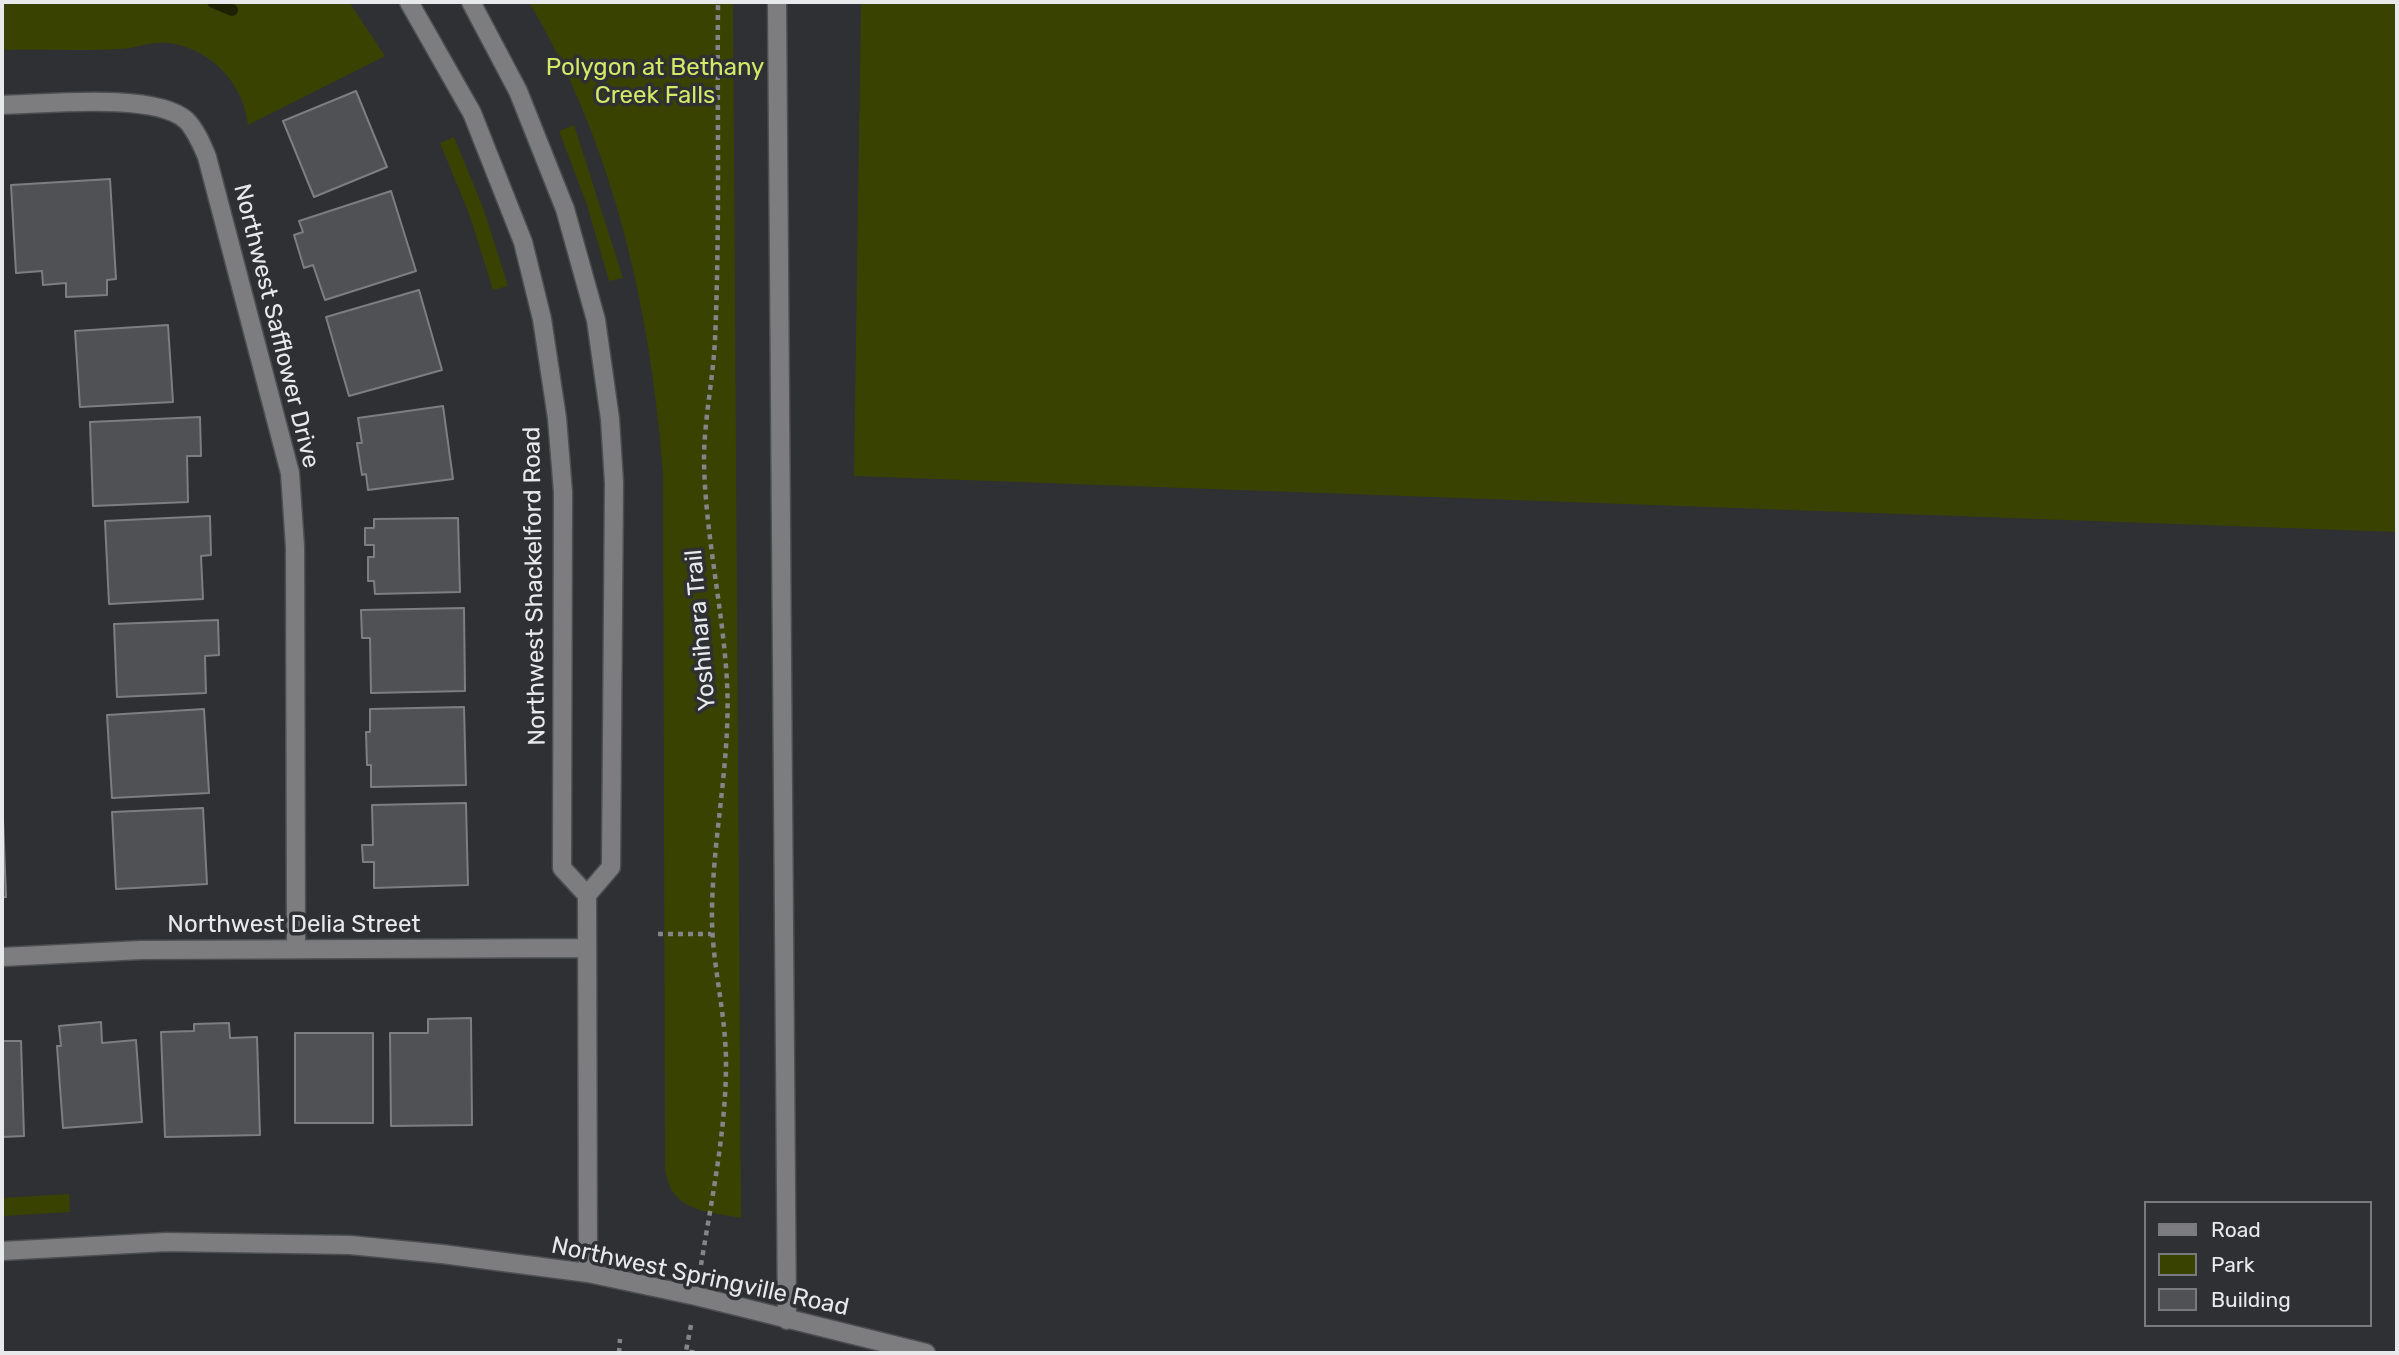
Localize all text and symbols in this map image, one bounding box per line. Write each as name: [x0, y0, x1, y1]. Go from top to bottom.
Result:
park label: Polygon at Bethany Creek Falls: [546, 54, 764, 110]
street label: Northwest Safflower Drive: [227, 181, 325, 471]
street label: Northwest Shackelford Road: [518, 426, 552, 746]
street label: Yoshihara Trail: [680, 548, 722, 712]
street label: Northwest Delia Street: [167, 911, 421, 939]
legend: [2144, 1201, 2371, 1327]
text: Road: [2211, 1217, 2261, 1242]
street label: Northwest Springville Road: [549, 1231, 851, 1323]
text: Park: [2211, 1252, 2255, 1277]
text: Building: [2211, 1287, 2291, 1312]

